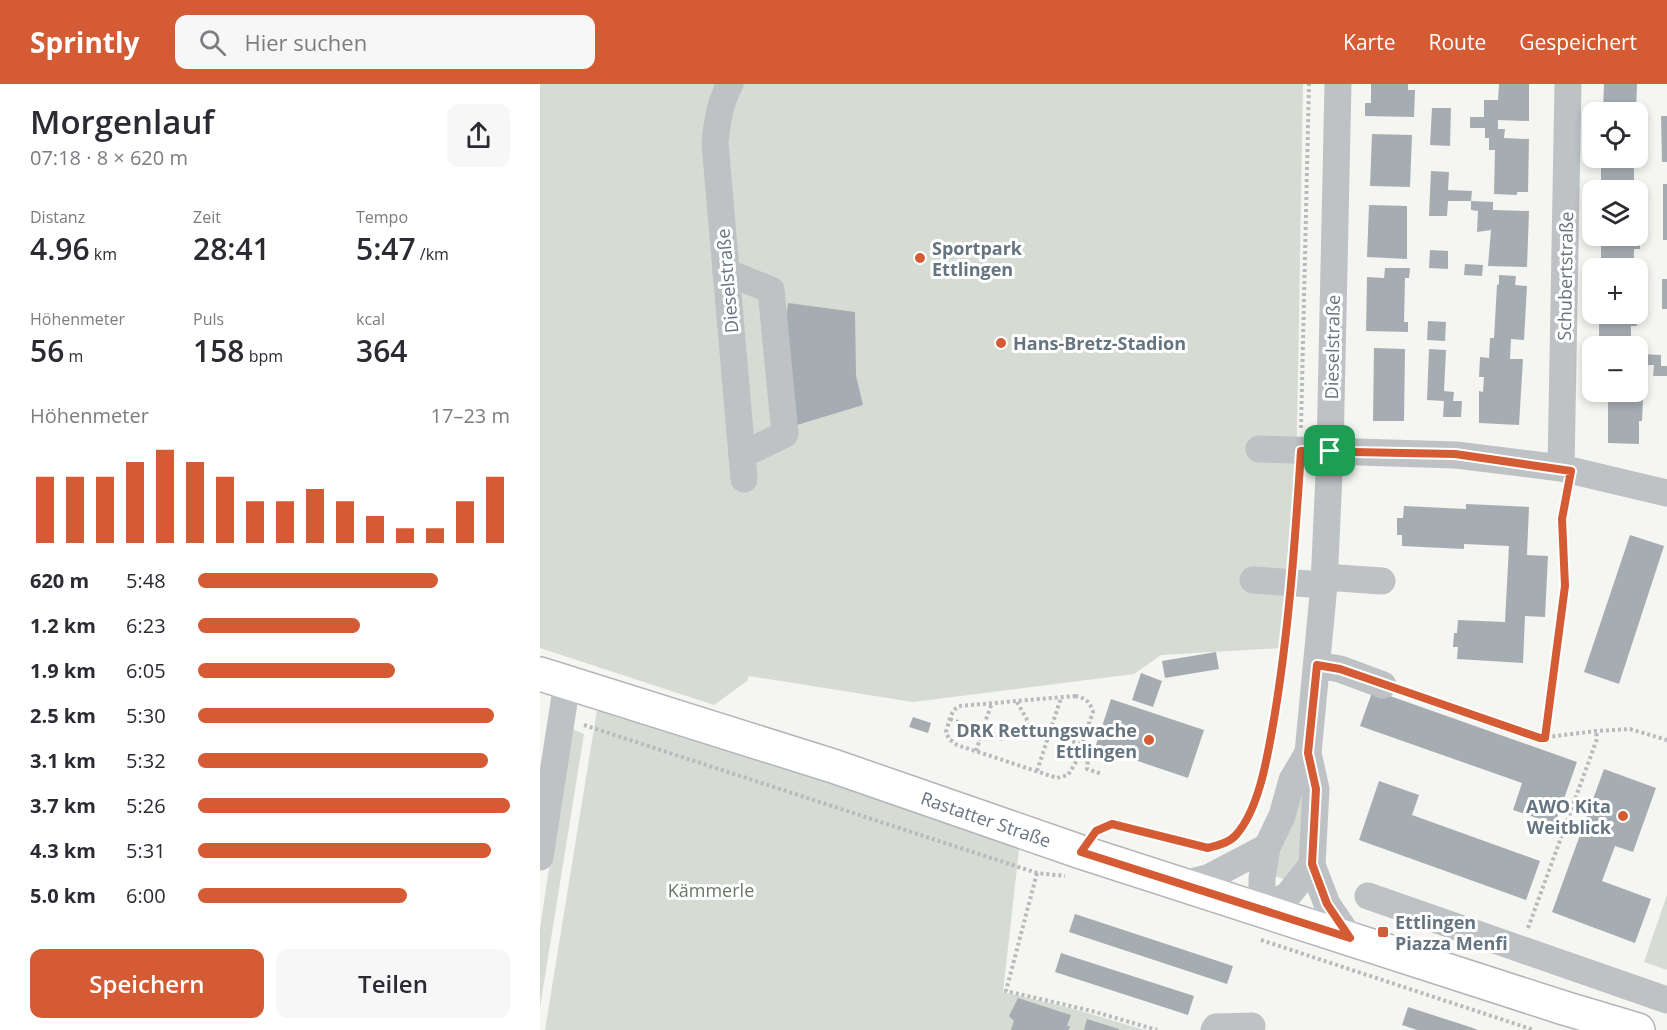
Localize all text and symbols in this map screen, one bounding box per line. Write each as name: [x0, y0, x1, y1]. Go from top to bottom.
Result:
search box: [175, 15, 595, 69]
text: Sprintly: [30, 23, 139, 61]
icon: search: [196, 26, 229, 59]
text: Hier suchen: [244, 27, 367, 57]
text: Karte: [1343, 28, 1395, 56]
text: Route: [1428, 28, 1486, 56]
text: Gespeichert: [1519, 28, 1637, 56]
text: Morgenlauf: [30, 99, 214, 144]
map controls: [1582, 102, 1648, 402]
button: locate: [1582, 102, 1648, 168]
button: share: [447, 104, 510, 167]
text: 07:18 · 8 × 620 m: [30, 144, 188, 171]
button: layers: [1582, 180, 1648, 246]
text: Distanz: [30, 206, 85, 228]
text: Zeit: [193, 206, 221, 228]
text: Tempo: [356, 206, 408, 228]
street label: Schubertstraße: [1552, 211, 1578, 341]
text: 4.96: [30, 228, 90, 269]
text: 28:41: [193, 228, 270, 269]
text: 5:47: [356, 228, 416, 269]
street label: Dieselstraße: [710, 228, 744, 334]
place label: Sportpark Ettlingen: [932, 236, 1023, 281]
text: km: [90, 243, 117, 265]
text: /km: [416, 243, 449, 265]
marker: Sportpark Ettlingen: [913, 251, 927, 265]
button: +: [1582, 258, 1648, 324]
street label: Dieselstraße: [1319, 294, 1345, 400]
text: Höhenmeter: [30, 308, 125, 330]
text: Puls: [193, 308, 224, 330]
text: kcal: [356, 308, 385, 330]
text: 56: [30, 330, 64, 371]
text: 158: [193, 330, 244, 371]
text: 364: [356, 330, 407, 371]
place label: Hans-Bretz-Stadion: [1013, 331, 1186, 355]
marker: Hans-Bretz-Stadion: [994, 336, 1008, 350]
button: −: [1582, 336, 1648, 402]
text: m: [64, 345, 83, 367]
text: bpm: [244, 345, 283, 367]
text: Höhenmeter: [30, 402, 149, 429]
text: 17–23 m: [431, 402, 510, 429]
pin: [1304, 425, 1355, 476]
icon: arrive: [1313, 434, 1346, 467]
text: 620 m: [30, 567, 89, 594]
text: 5:48: [126, 567, 166, 594]
text: 1.2 km: [30, 612, 96, 639]
text: 6:23: [126, 612, 166, 639]
text: 1.9 km: [30, 657, 96, 684]
text: 6:05: [126, 657, 166, 684]
text: 2.5 km: [30, 702, 96, 729]
text: 5:30: [126, 702, 166, 729]
place label: DRK Rettungswache Ettlingen: [956, 718, 1137, 763]
marker: DRK Rettungswache Ettlingen: [1142, 733, 1156, 747]
text: 3.1 km: [30, 747, 96, 774]
text: 5:32: [126, 747, 166, 774]
street label: Rastatter Straße: [918, 786, 1054, 852]
text: 3.7 km: [30, 792, 96, 819]
text: 5:26: [126, 792, 166, 819]
place label: AWO Kita Weitblick: [1526, 794, 1612, 839]
marker: AWO Kita Weitblick: [1616, 809, 1630, 823]
text: 4.3 km: [30, 837, 96, 864]
text: 5:31: [126, 837, 166, 864]
park label: Kämmerle: [668, 878, 754, 902]
text: 5.0 km: [30, 882, 96, 909]
text: 6:00: [126, 882, 166, 909]
place label: Ettlingen Piazza Menfi: [1395, 910, 1508, 955]
marker: Ettlingen Piazza Menfi: [1376, 925, 1390, 939]
button: Speichern: [30, 949, 264, 1018]
button: Teilen: [276, 949, 510, 1018]

